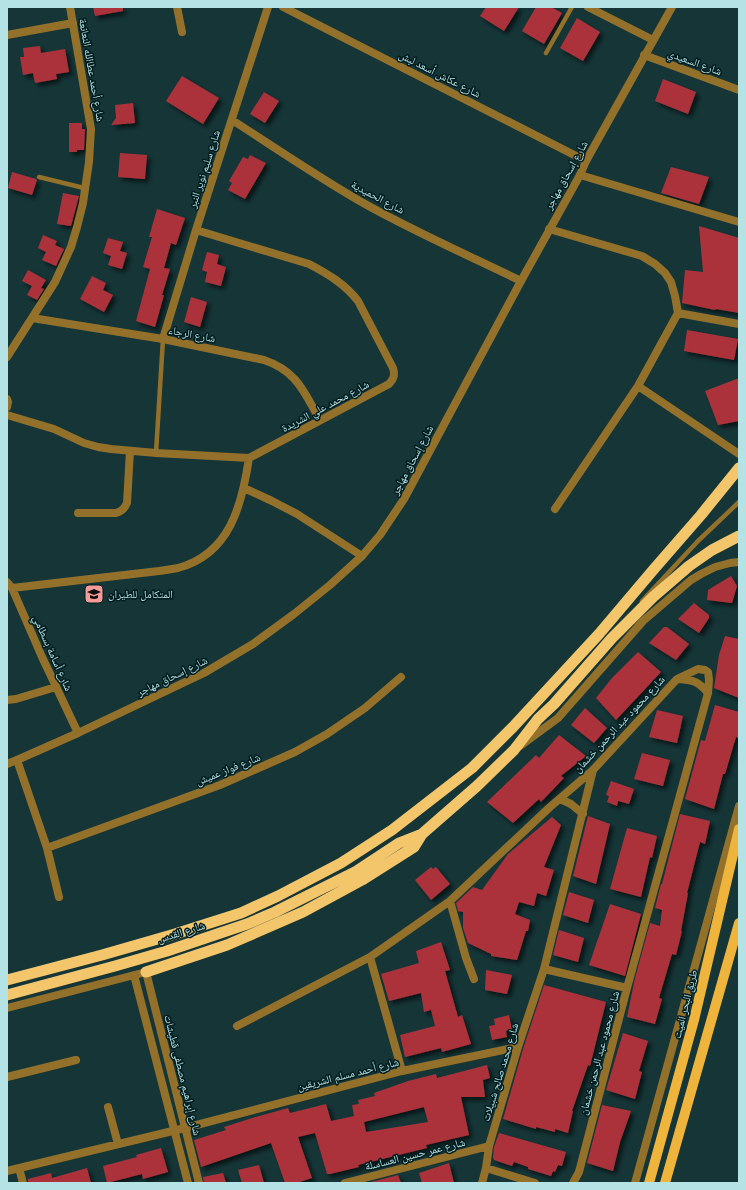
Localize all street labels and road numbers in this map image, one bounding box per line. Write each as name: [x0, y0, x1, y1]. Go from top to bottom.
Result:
street label: شارع أحمد عطاالله النعانعة: [76, 17, 108, 123]
street label: شارع عكاش أسعد لبش: [397, 47, 483, 101]
street label: شارع السعيدي: [665, 47, 724, 80]
street label: شارع سليم نوير النبر: [185, 129, 224, 211]
street label: شارع إسحاق مهاجر: [542, 138, 591, 213]
street label: شارع الحميدية: [349, 178, 407, 217]
street label: شارع الرجاء: [167, 324, 217, 345]
street label: شارع محمد علي الشريدة: [279, 378, 372, 437]
street label: شارع إسحاق مهاجر: [388, 423, 437, 498]
street label: شارع أسامة بسطامي: [28, 613, 76, 694]
street label: شارع إسحاق مهاجر: [134, 654, 210, 700]
street label: شارع محمود عبد الرحمن خشمان: [571, 673, 668, 776]
street label: شارع فواز عميش: [194, 751, 262, 788]
street label: شارع القدس: [156, 919, 207, 946]
street label: طريق البحر الميت: [671, 968, 700, 1040]
street label: شارع محمود عبد الرحمن خشمان: [577, 990, 622, 1117]
street label: شارع إبراهيم مصطفى قطيشات: [160, 1014, 204, 1137]
street label: شارع محمد صالح شبيلات: [479, 1021, 522, 1123]
street label: شارع أحمد مسلم الشريقين: [296, 1055, 401, 1094]
street label: شارع عمر حسين العساسلة: [364, 1136, 467, 1173]

